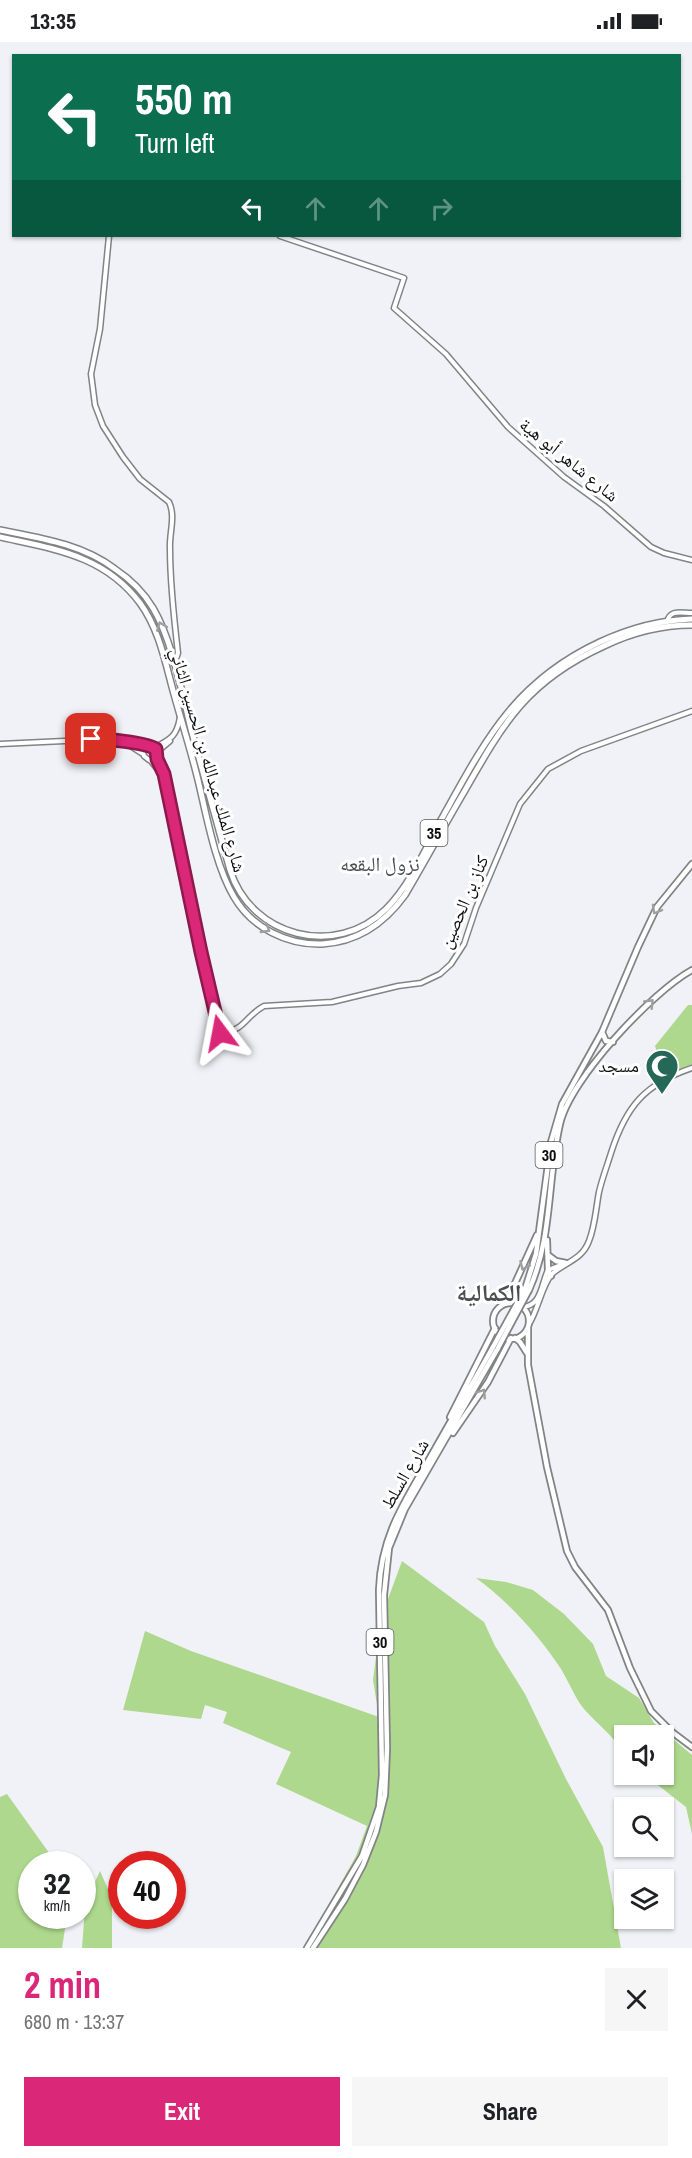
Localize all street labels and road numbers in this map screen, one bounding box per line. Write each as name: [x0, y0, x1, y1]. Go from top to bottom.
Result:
street label: شارع شاهر أبو هية: [515, 412, 624, 507]
street label: شارع الملك عبدالله بن الحسين الثاني: [162, 645, 253, 876]
road number: 35: [420, 820, 448, 846]
street label: كناز بن الحصين: [433, 851, 495, 952]
road number: 30: [536, 1142, 562, 1168]
street label: شارع السلط: [375, 1434, 435, 1513]
road number: 30: [366, 1629, 394, 1655]

